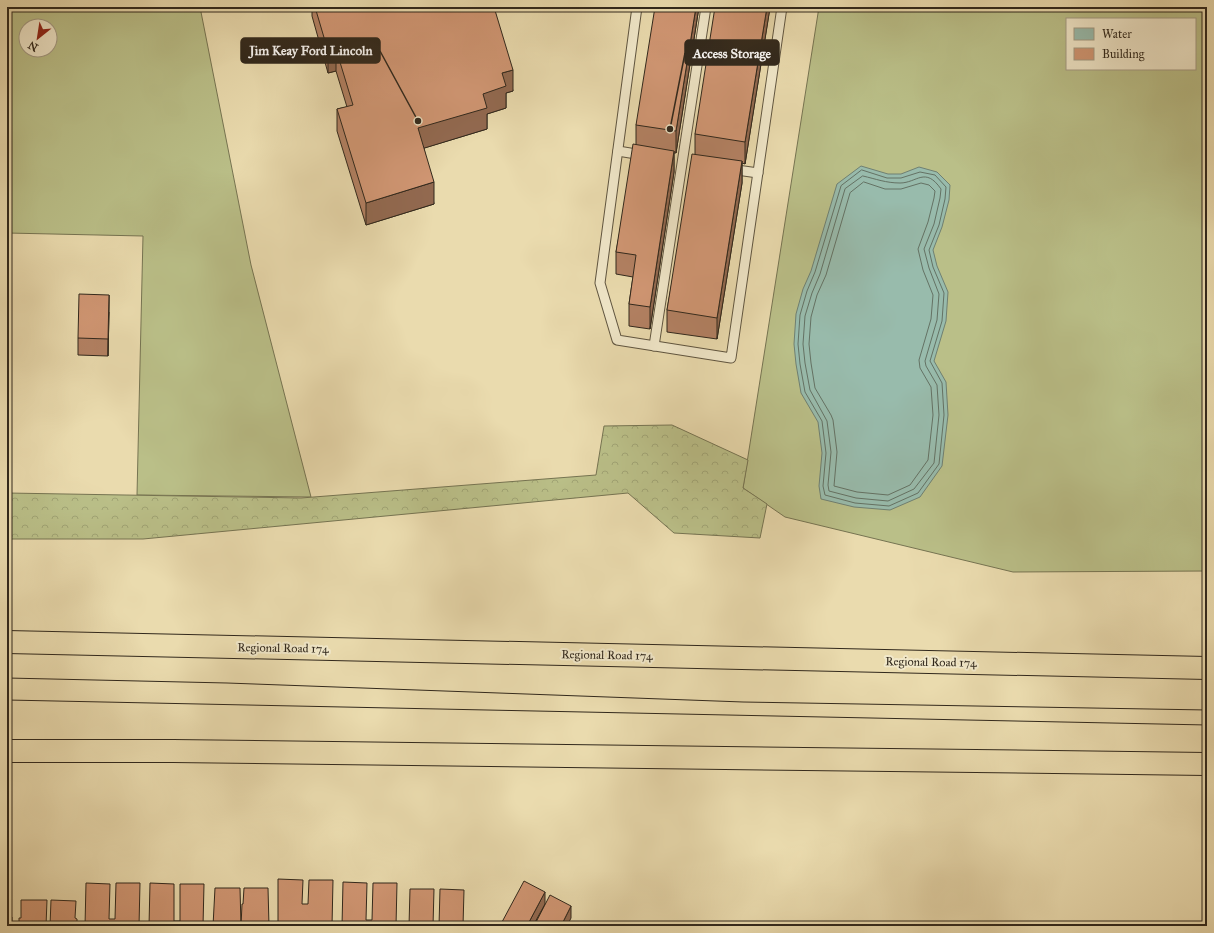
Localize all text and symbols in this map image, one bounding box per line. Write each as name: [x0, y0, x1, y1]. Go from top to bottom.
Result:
north arrow: [18, 18, 58, 58]
legend: [1066, 18, 1196, 70]
text: Water: [1102, 27, 1132, 41]
text: N: [25, 38, 41, 54]
callout: Jim Keay Ford Lincoln: [241, 38, 380, 63]
callout: Access Storage: [685, 40, 779, 65]
text: Jim Keay Ford Lincoln: [247, 43, 373, 59]
text: Access Storage: [692, 46, 772, 62]
text: Building: [1102, 47, 1145, 62]
street label: Regional Road 174: [237, 640, 329, 657]
street label: Regional Road 174: [561, 647, 653, 664]
street label: Regional Road 174: [885, 654, 977, 671]

